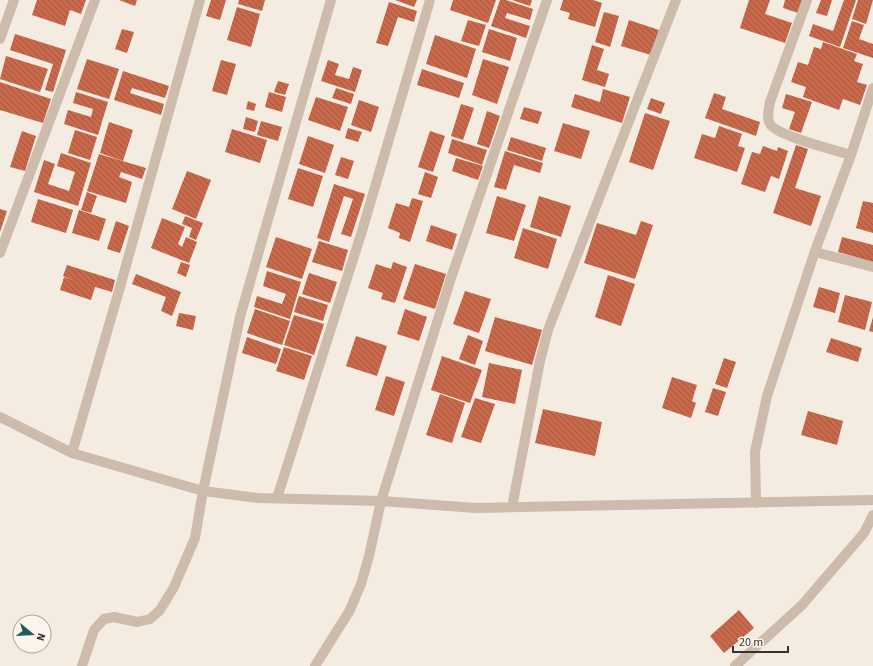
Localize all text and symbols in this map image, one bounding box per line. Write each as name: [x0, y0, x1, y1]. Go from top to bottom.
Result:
north arrow: [12, 614, 52, 654]
scale bar: [733, 628, 788, 654]
text: N: [33, 631, 49, 643]
text: 20 m: [739, 634, 763, 651]

